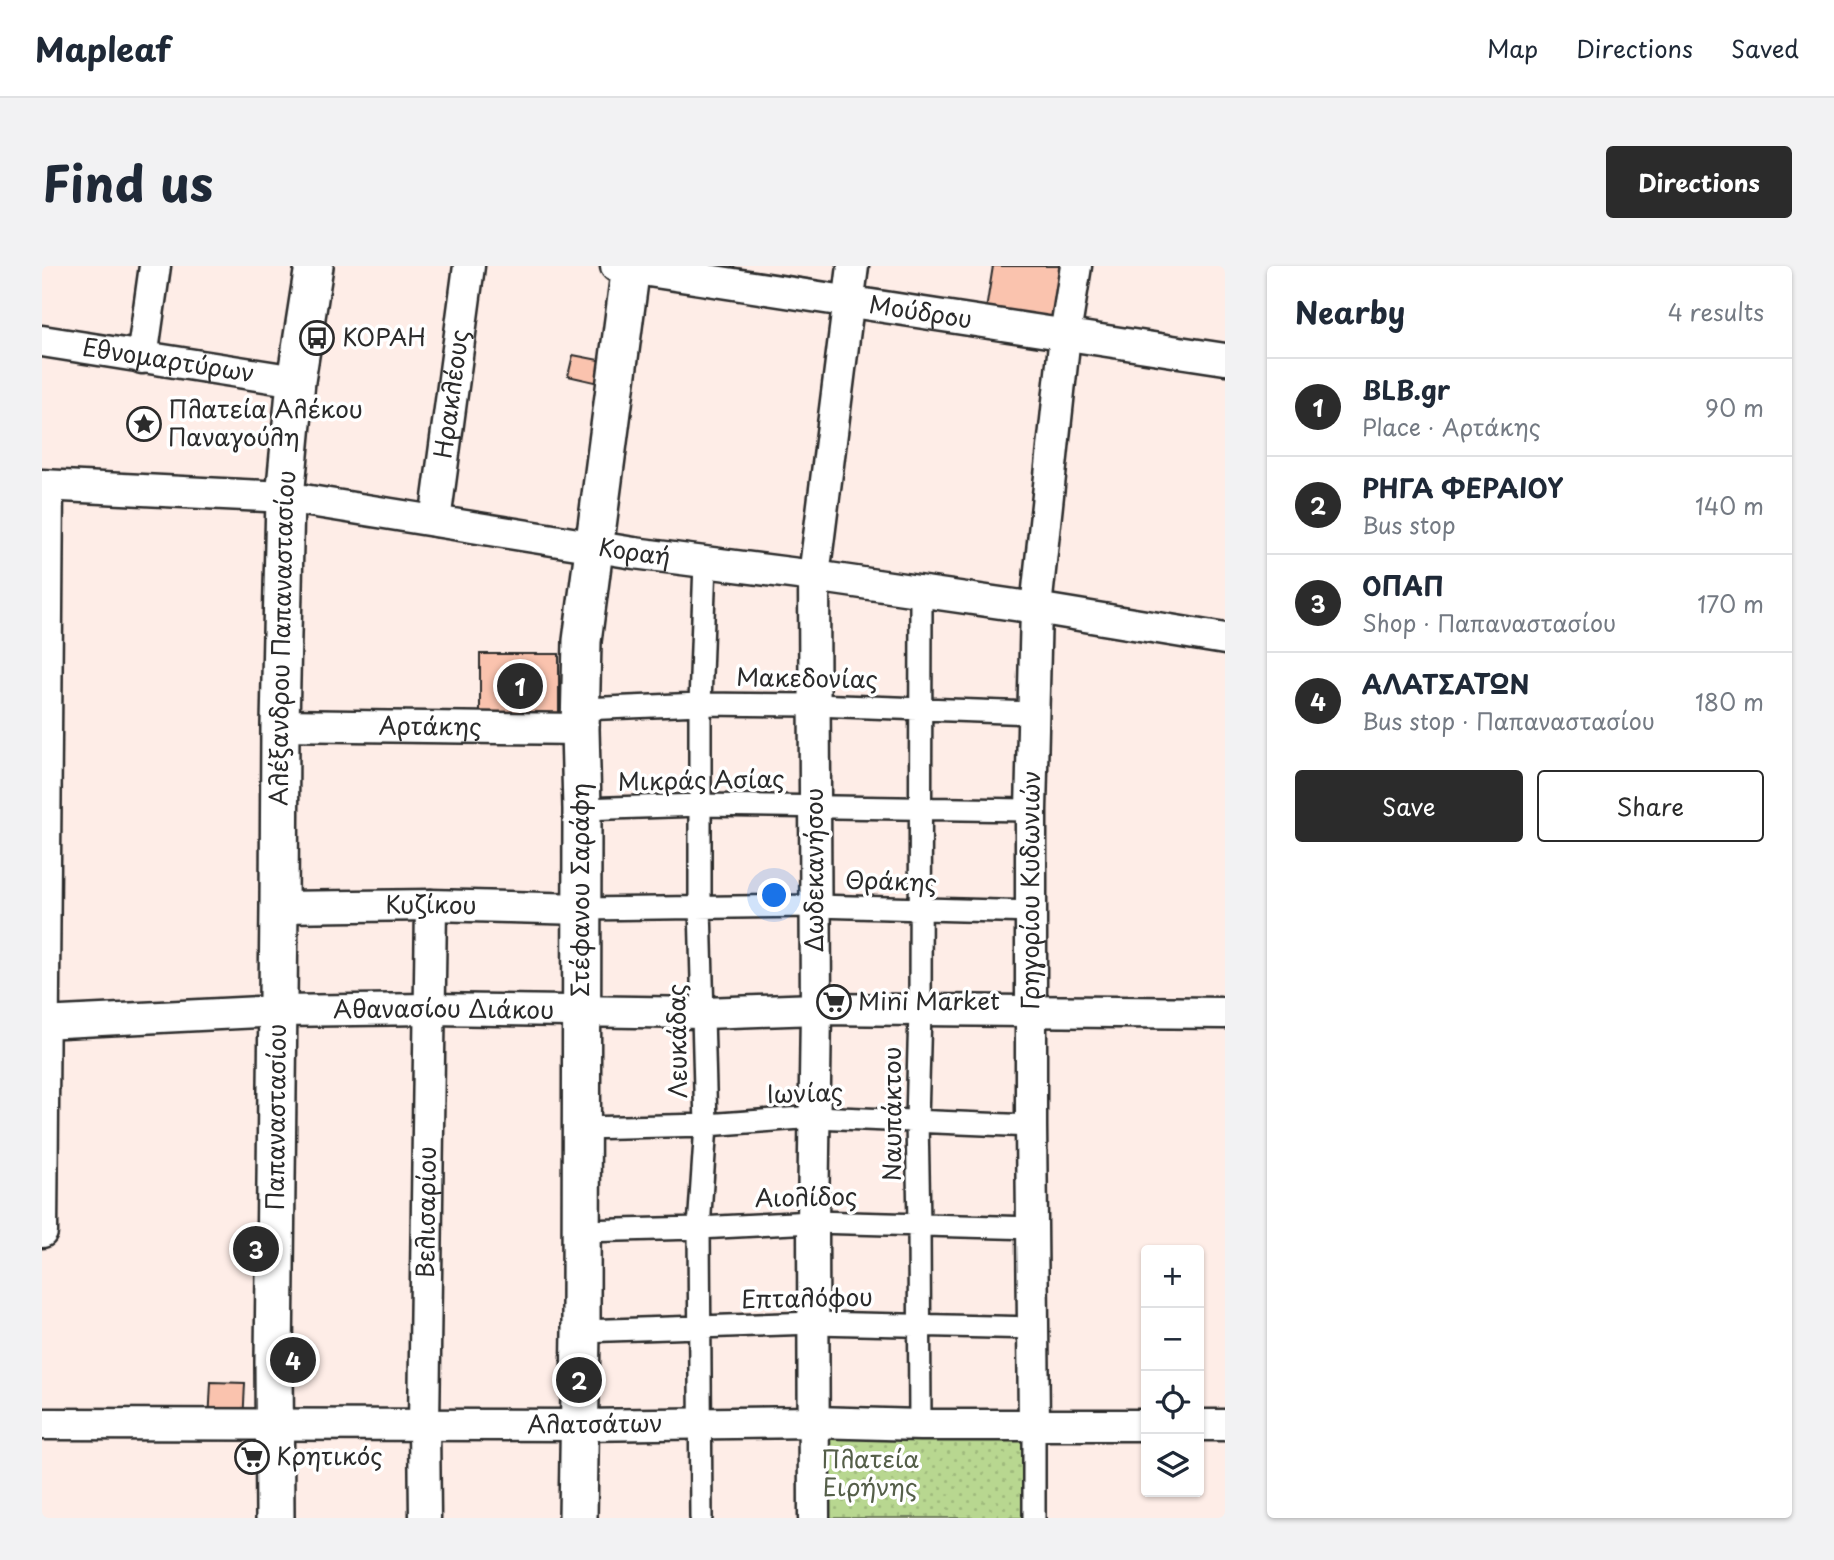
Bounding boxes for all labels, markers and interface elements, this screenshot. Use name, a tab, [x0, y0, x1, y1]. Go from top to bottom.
text: Mapleaf	[35, 23, 171, 73]
text: Map	[1487, 30, 1538, 66]
text: Directions	[1576, 30, 1693, 66]
text: Saved	[1731, 30, 1799, 66]
text: Find us	[42, 145, 213, 219]
button: Directions	[1606, 146, 1792, 218]
street label: Μούδρου	[867, 285, 975, 336]
text: Nearby	[1295, 289, 1405, 334]
text: 4 results	[1668, 294, 1764, 329]
place label: ΚΟΡΑΗ	[342, 318, 426, 354]
bus stop icon: ΚΟΡΑΗ	[298, 319, 336, 357]
street label: Ηρακλέους	[424, 327, 476, 461]
street label: Εθνομαρτύρων	[80, 328, 257, 390]
text: BLB.gr	[1362, 370, 1450, 409]
place label: Πλατεία Αλέκου Παναγούλη	[168, 390, 363, 454]
text: 1	[1313, 390, 1324, 425]
text: 90 m	[1705, 390, 1764, 425]
place icon: Πλατεία Αλέκου Παναγούλη	[125, 405, 163, 443]
text: Place · Αρτάκης	[1362, 409, 1541, 444]
street label: Αλέξανδρου Παπαναστασίου	[260, 468, 303, 806]
text: ΡΗΓΑ ΦΕΡΑΙΟΥ	[1362, 468, 1563, 507]
text: 2	[1310, 488, 1326, 523]
text: 140 m	[1695, 488, 1764, 523]
text: Bus stop	[1362, 507, 1456, 542]
street label: Κοραή	[596, 528, 673, 574]
text: ΟΠΑΠ	[1362, 566, 1444, 605]
text: 3	[1310, 586, 1326, 621]
text: 170 m	[1697, 586, 1764, 621]
text: Shop · Παπαναστασίου	[1362, 605, 1616, 640]
street label: Μακεδονίας	[736, 658, 878, 696]
pin: 1	[497, 660, 543, 712]
text: ΑΛΑΤΣΑΤΩΝ	[1362, 664, 1529, 703]
text: 4	[1310, 684, 1326, 719]
text: 180 m	[1695, 684, 1764, 719]
text: Bus stop · Παπαναστασίου	[1362, 703, 1655, 738]
street label: Αρτάκης	[378, 706, 482, 744]
street label: Μικράς Ασίας	[617, 760, 785, 798]
street label: Γρηγορίου Κυδωνιών	[1011, 770, 1048, 1010]
button: Save	[1295, 770, 1523, 842]
button: Share	[1537, 770, 1764, 842]
street label: Στέφανου Σαράφη	[561, 783, 597, 997]
street label: Δωδεκανήσου	[795, 788, 831, 952]
street label: Θράκης	[844, 860, 938, 900]
your location	[757, 878, 791, 912]
street label: Κυζίκου	[385, 885, 477, 922]
place label: Mini Market	[858, 982, 1000, 1018]
street label: Λευκάδας	[657, 983, 695, 1099]
supermarket icon: Mini Market	[815, 983, 853, 1021]
street label: Αθανασίου Διάκου	[333, 989, 554, 1027]
street label: Παπαναστασίου	[256, 1024, 294, 1210]
street label: Ναυπάκτου	[873, 1047, 909, 1181]
street label: Ιωνίας	[766, 1073, 844, 1111]
street label: Βελισαρίου	[406, 1146, 444, 1278]
street label: Αιολίδος	[754, 1177, 858, 1215]
pin: 3	[233, 1223, 279, 1275]
map controls	[1141, 1245, 1204, 1497]
button: +	[1141, 1245, 1204, 1308]
street label: Επταλόφου	[741, 1278, 873, 1316]
button: −	[1141, 1308, 1204, 1371]
pin: 4	[270, 1334, 316, 1386]
pin: 2	[556, 1354, 602, 1406]
button: locate	[1141, 1371, 1204, 1434]
street label: Αλατσάτων	[527, 1404, 663, 1441]
button: layers	[1141, 1434, 1204, 1497]
place label: Κρητικός	[276, 1437, 383, 1473]
supermarket icon: Κρητικός	[233, 1438, 271, 1476]
park label: Πλατεία Ειρήνης	[821, 1440, 919, 1504]

